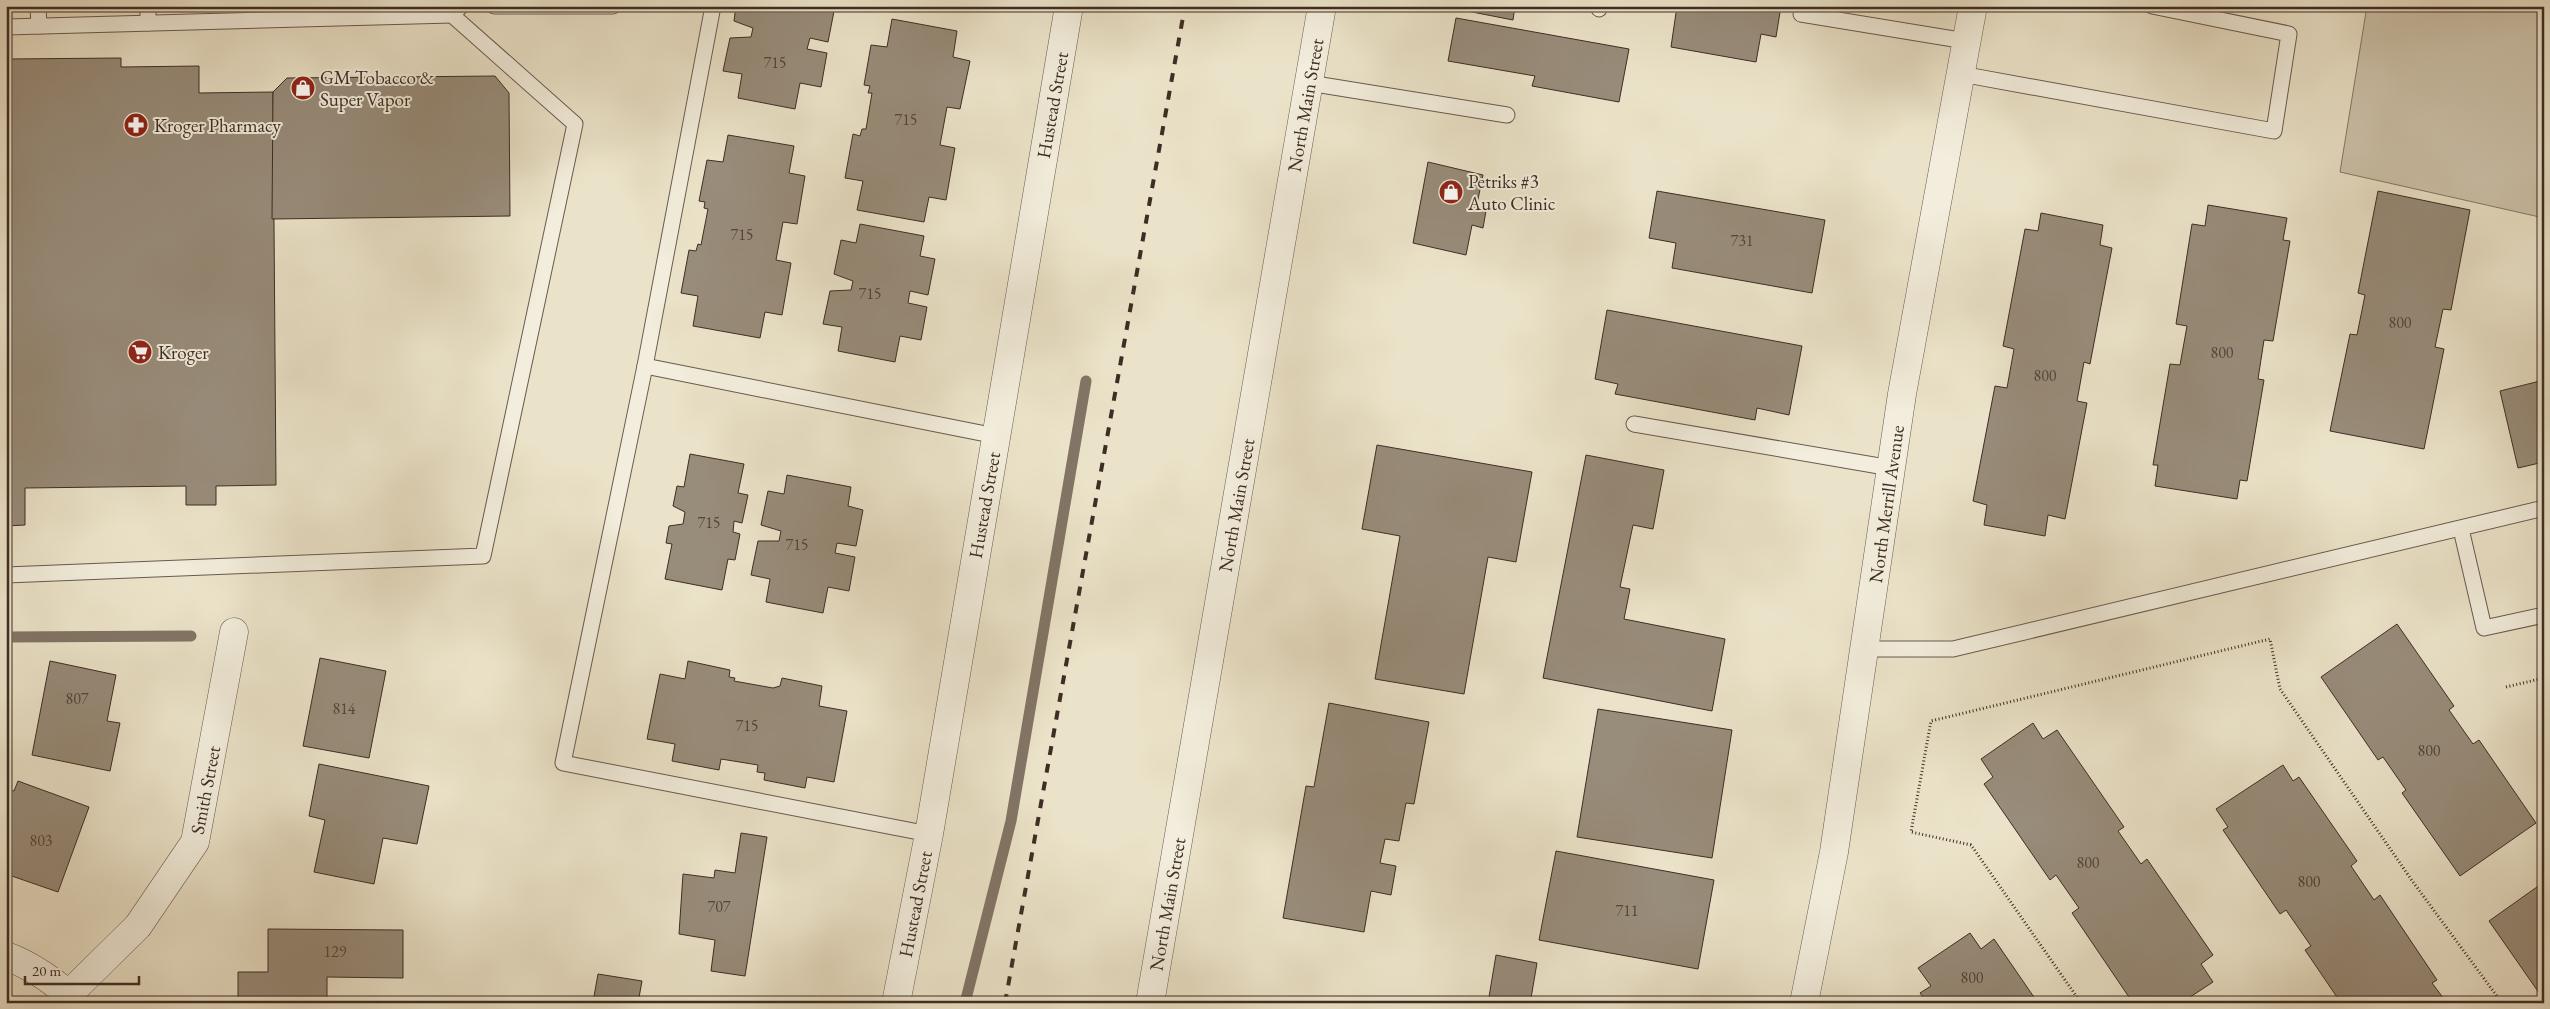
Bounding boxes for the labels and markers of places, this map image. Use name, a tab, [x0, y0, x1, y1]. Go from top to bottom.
place label: GM Tobacco & Super Vapor	[320, 65, 434, 112]
shop icon: GM Tobacco & Super Vapor	[290, 75, 316, 101]
pharmacy icon: Kroger Pharmacy	[123, 112, 149, 138]
place label: Kroger Pharmacy	[154, 113, 281, 138]
place label: Petriks #3 Auto Clinic	[1467, 169, 1556, 216]
shop icon: Petriks #3 Auto Clinic	[1438, 179, 1464, 205]
supermarket icon: Kroger	[127, 339, 153, 365]
place label: Kroger	[158, 340, 209, 365]

